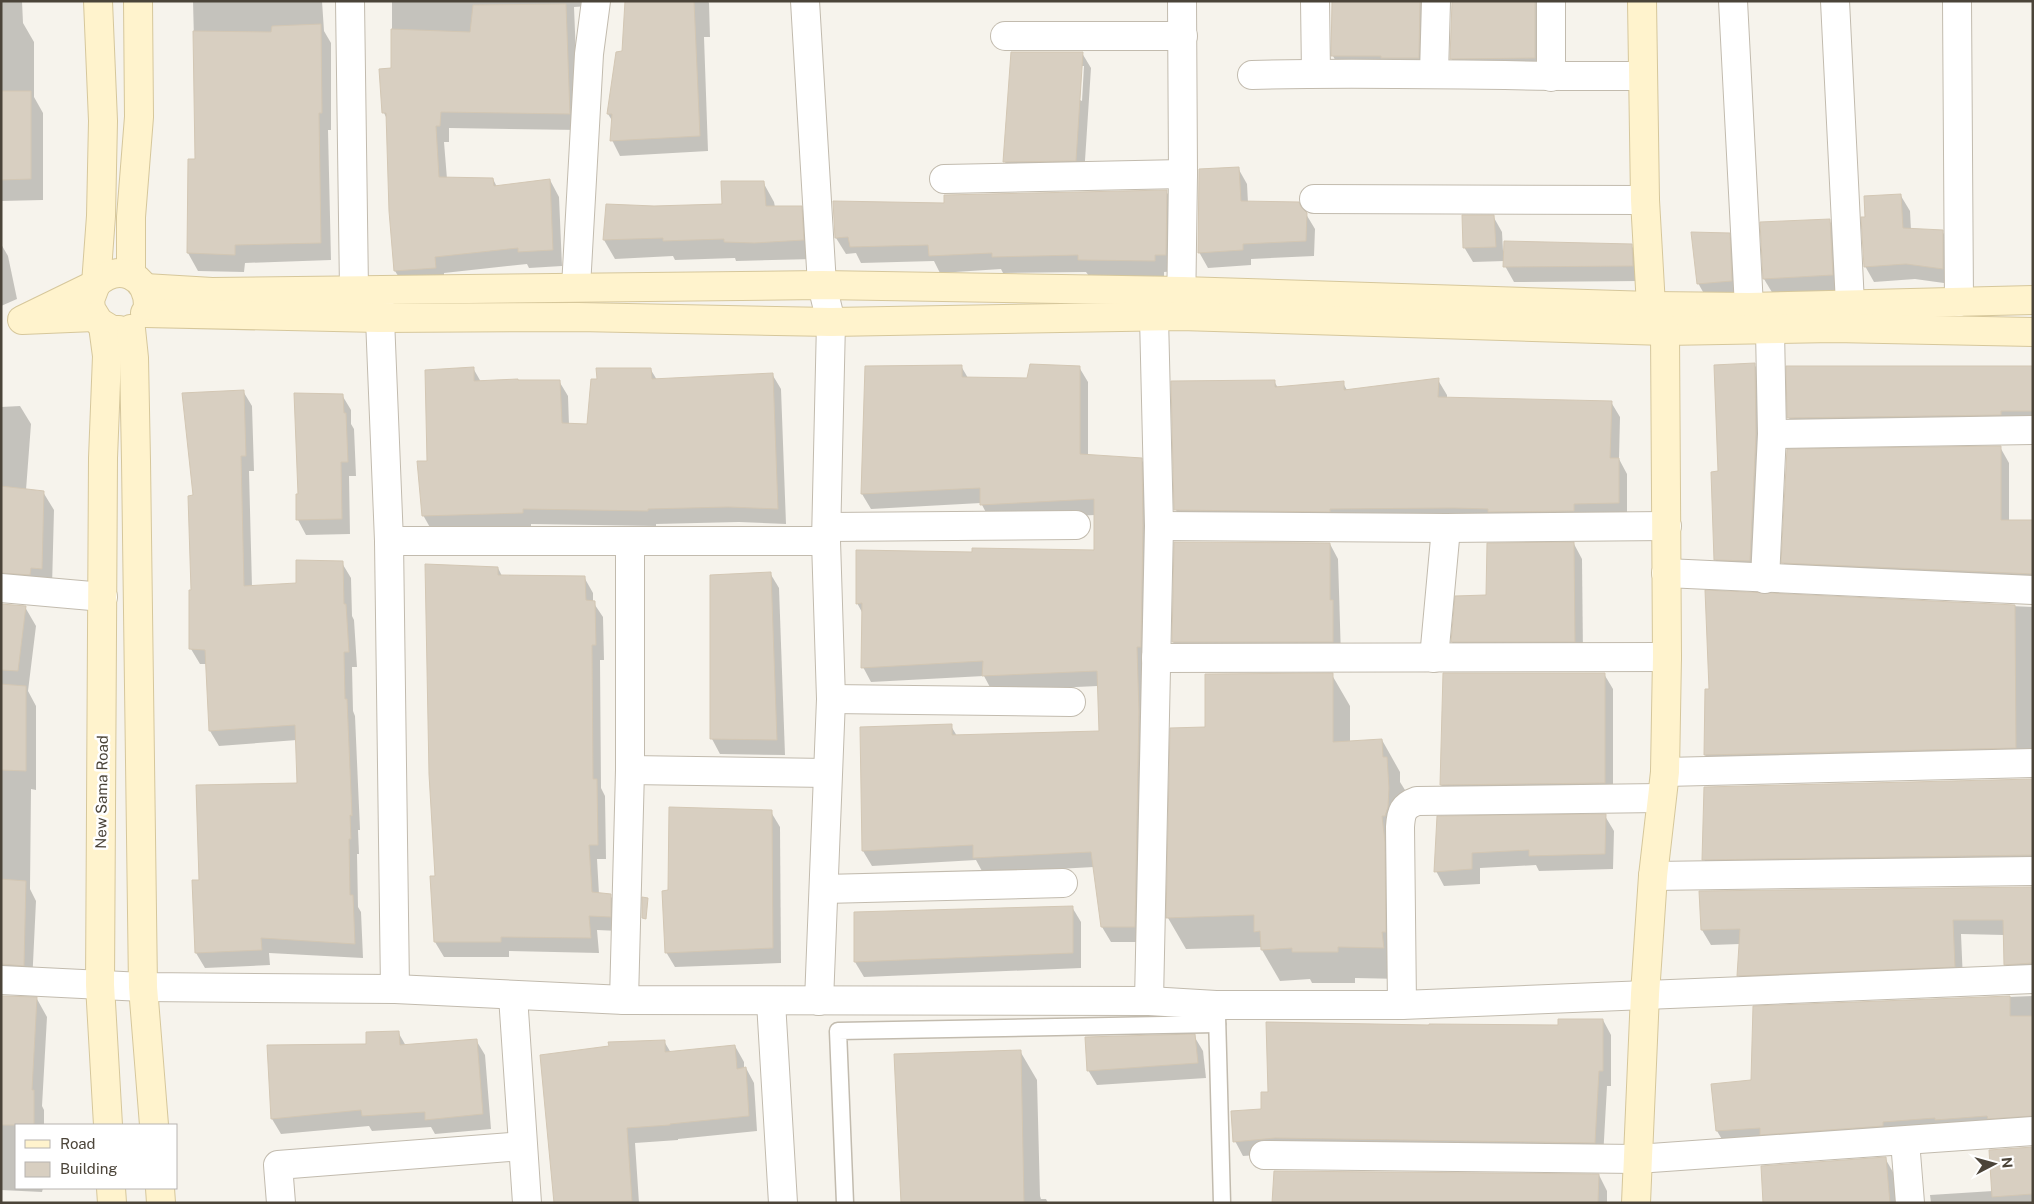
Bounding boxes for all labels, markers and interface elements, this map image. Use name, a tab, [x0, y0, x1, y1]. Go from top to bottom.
street label: New Sama Road	[92, 735, 111, 849]
legend	[15, 1124, 178, 1189]
text: Road	[60, 1135, 96, 1152]
north arrow	[1969, 1139, 2019, 1189]
text: N	[1998, 1156, 2015, 1169]
text: Building	[60, 1160, 118, 1177]

